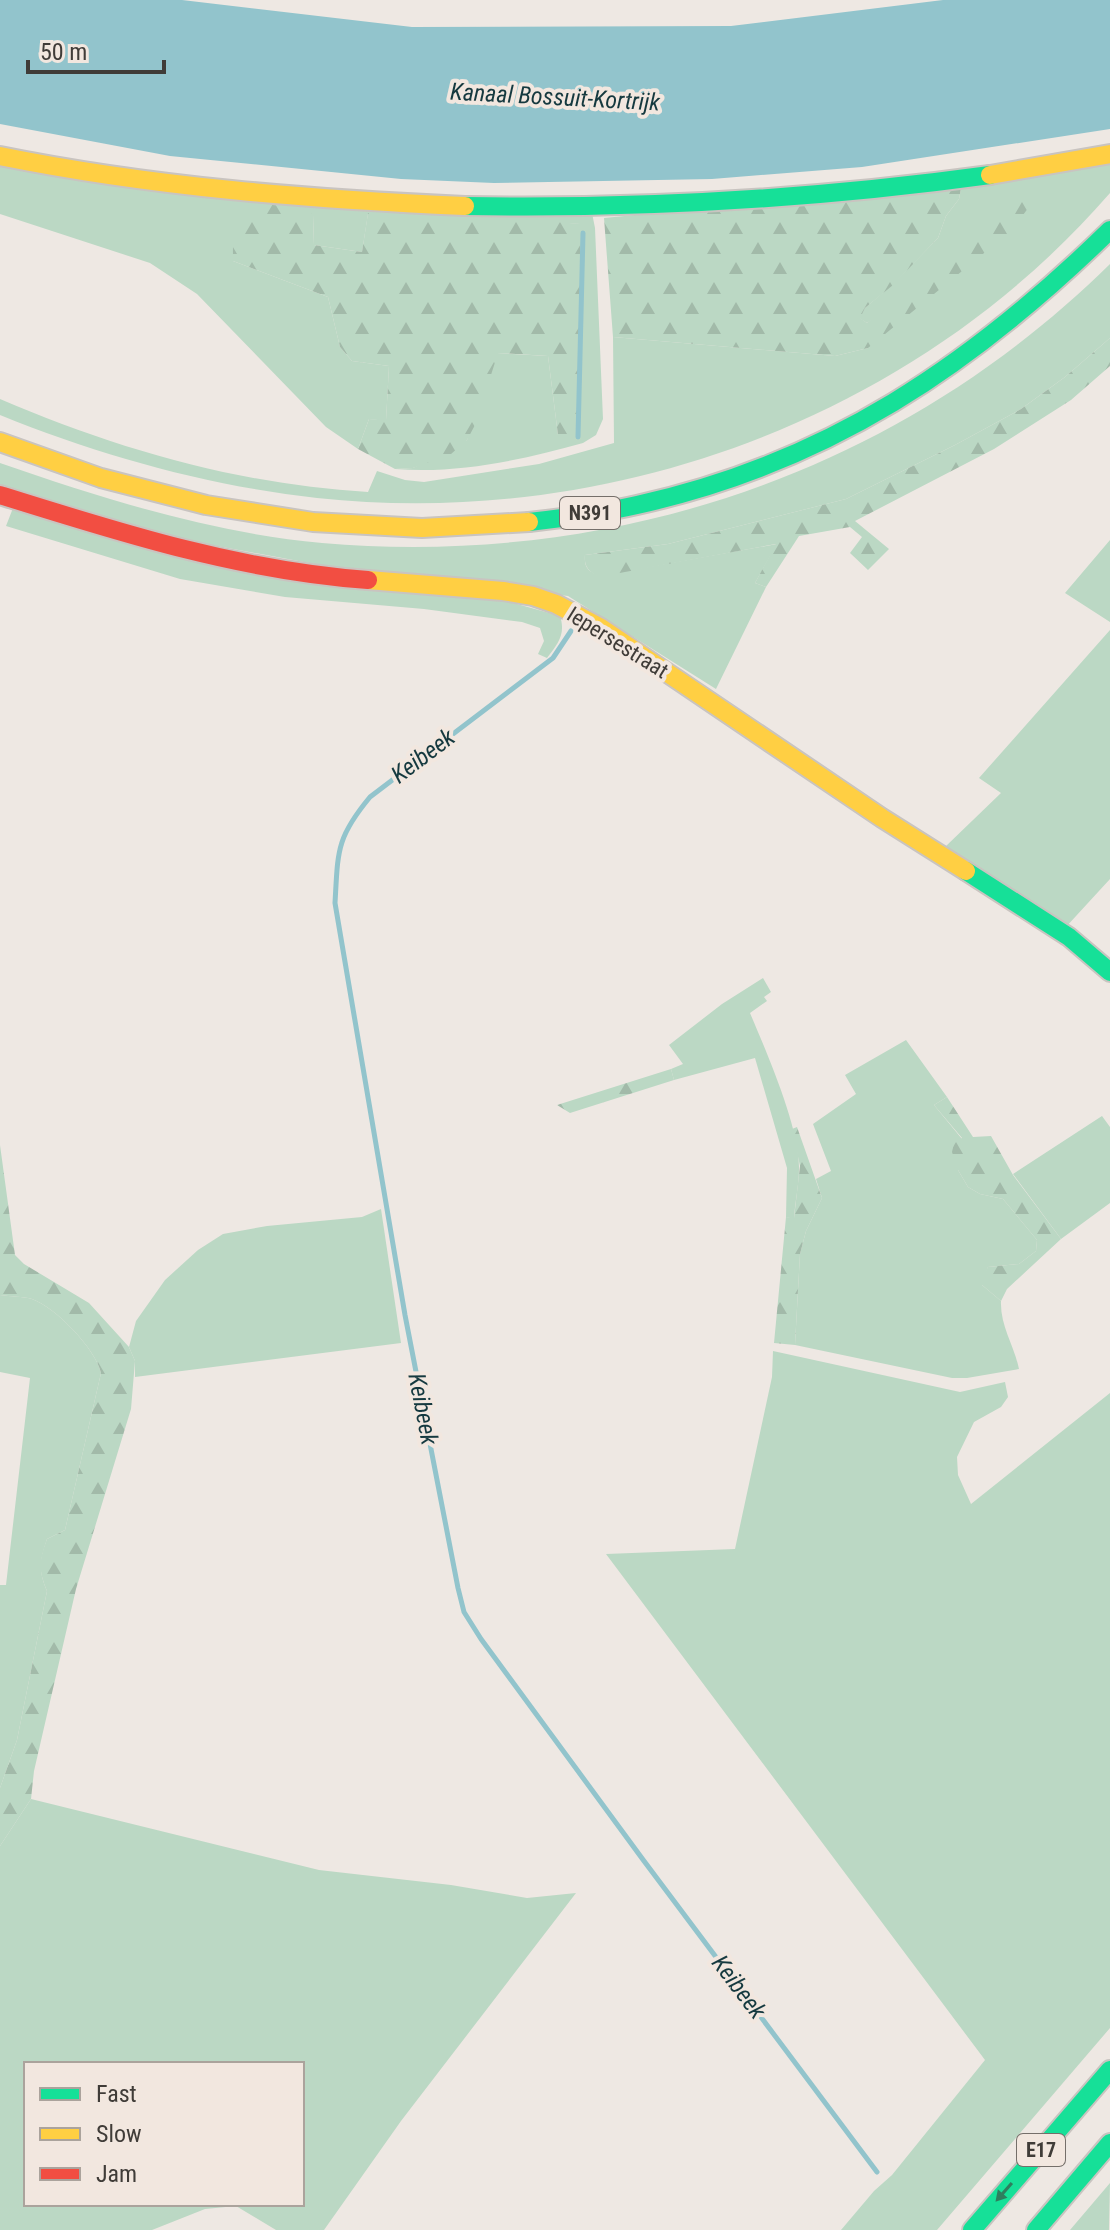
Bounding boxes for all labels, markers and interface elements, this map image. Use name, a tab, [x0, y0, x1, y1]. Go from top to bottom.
scale bar	[28, 24, 164, 74]
text: 50 m	[40, 38, 87, 66]
water label: Kanaal Bossuit-Kortrijk	[449, 78, 661, 116]
road number: N391	[560, 497, 620, 529]
street label: Iepersestraat	[563, 602, 673, 683]
water label: Keibeek	[386, 723, 461, 789]
water label: Keibeek	[402, 1371, 444, 1448]
water label: Keibeek	[706, 1950, 772, 2025]
legend	[24, 2062, 304, 2206]
text: Fast	[96, 2080, 137, 2108]
text: Slow	[96, 2120, 142, 2148]
road number: E17	[1017, 2134, 1065, 2166]
text: Jam	[96, 2160, 137, 2188]
one-way arrow	[996, 2183, 1014, 2202]

